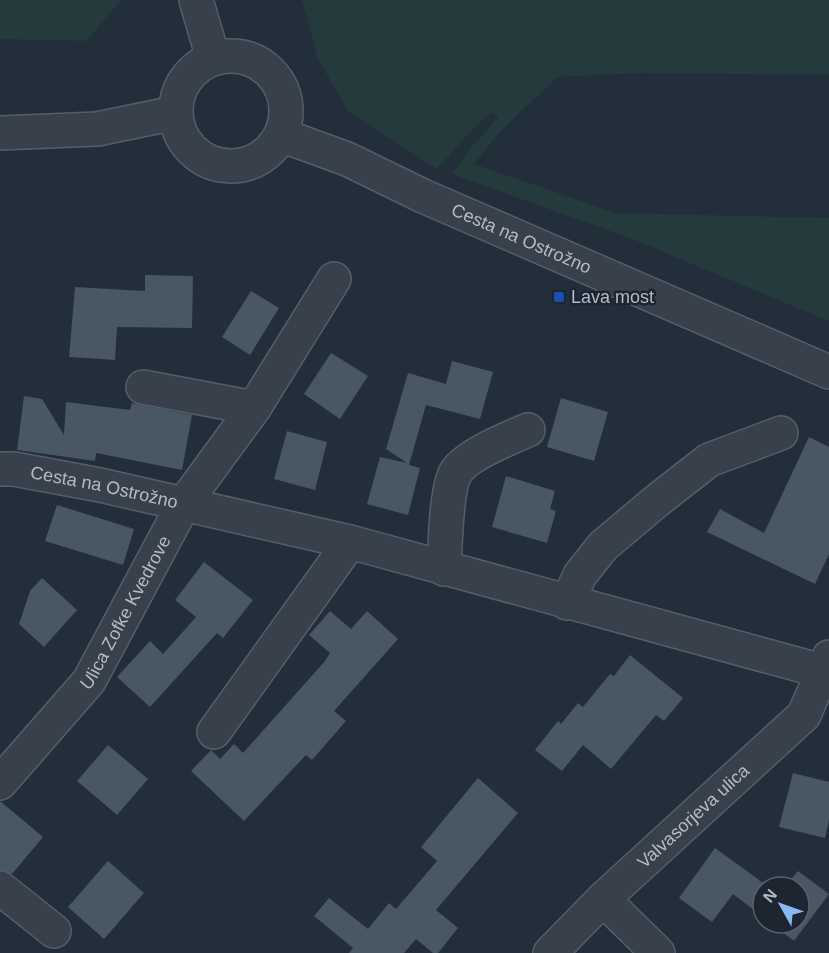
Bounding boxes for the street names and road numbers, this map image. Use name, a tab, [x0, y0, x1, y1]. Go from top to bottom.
street label: Cesta na Ostrožno	[449, 200, 594, 278]
street label: Cesta na Ostrožno	[29, 462, 180, 512]
street label: Ulica Zofke Kvedrove	[76, 532, 175, 694]
street label: Valvasorjeva ulica	[633, 760, 754, 872]

